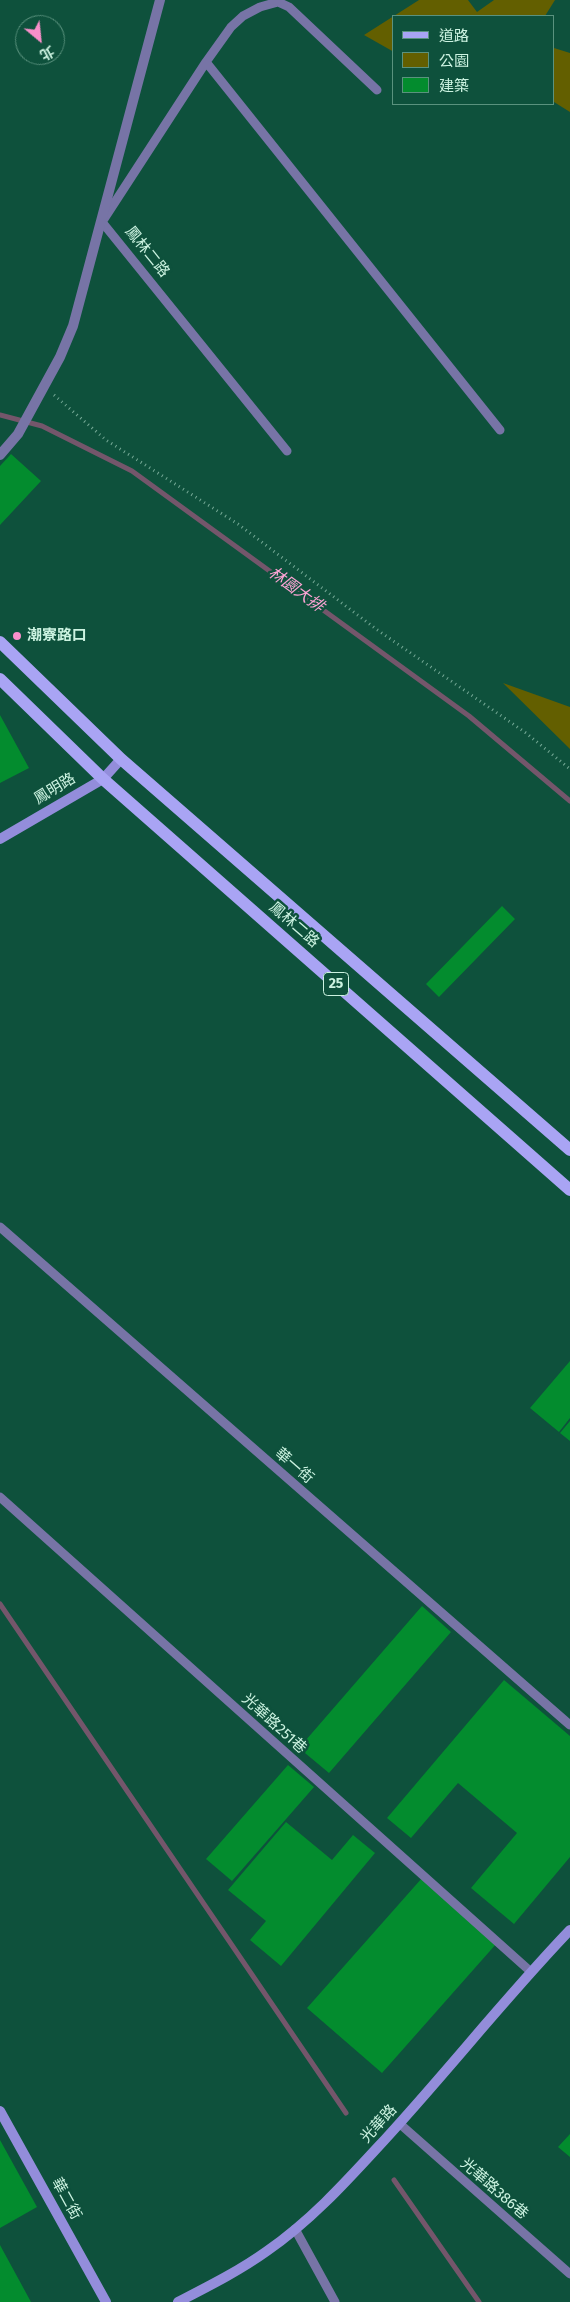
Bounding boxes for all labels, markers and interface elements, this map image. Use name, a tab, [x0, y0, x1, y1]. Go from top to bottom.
north arrow	[15, 15, 65, 65]
legend	[392, 15, 555, 105]
text: 道路	[439, 27, 469, 45]
text: 北	[37, 42, 57, 64]
text: 公園	[439, 52, 469, 70]
text: 建築	[439, 77, 469, 95]
street label: 鳳林二路	[121, 223, 173, 281]
water label: 林園大排	[264, 563, 328, 617]
place label: 潮寮路口	[27, 627, 87, 645]
marker: 潮寮路口	[11, 630, 23, 642]
street label: 鳳明路	[31, 770, 79, 808]
street label: 鳳林二路	[265, 899, 323, 951]
road number: 25	[324, 972, 348, 996]
street label: 華一街	[271, 1444, 317, 1488]
street label: 光華路251巷	[238, 1690, 310, 1758]
street label: 光華路	[357, 2101, 401, 2147]
street label: 光華路386巷	[456, 2155, 532, 2223]
street label: 華二街	[47, 2175, 85, 2223]

